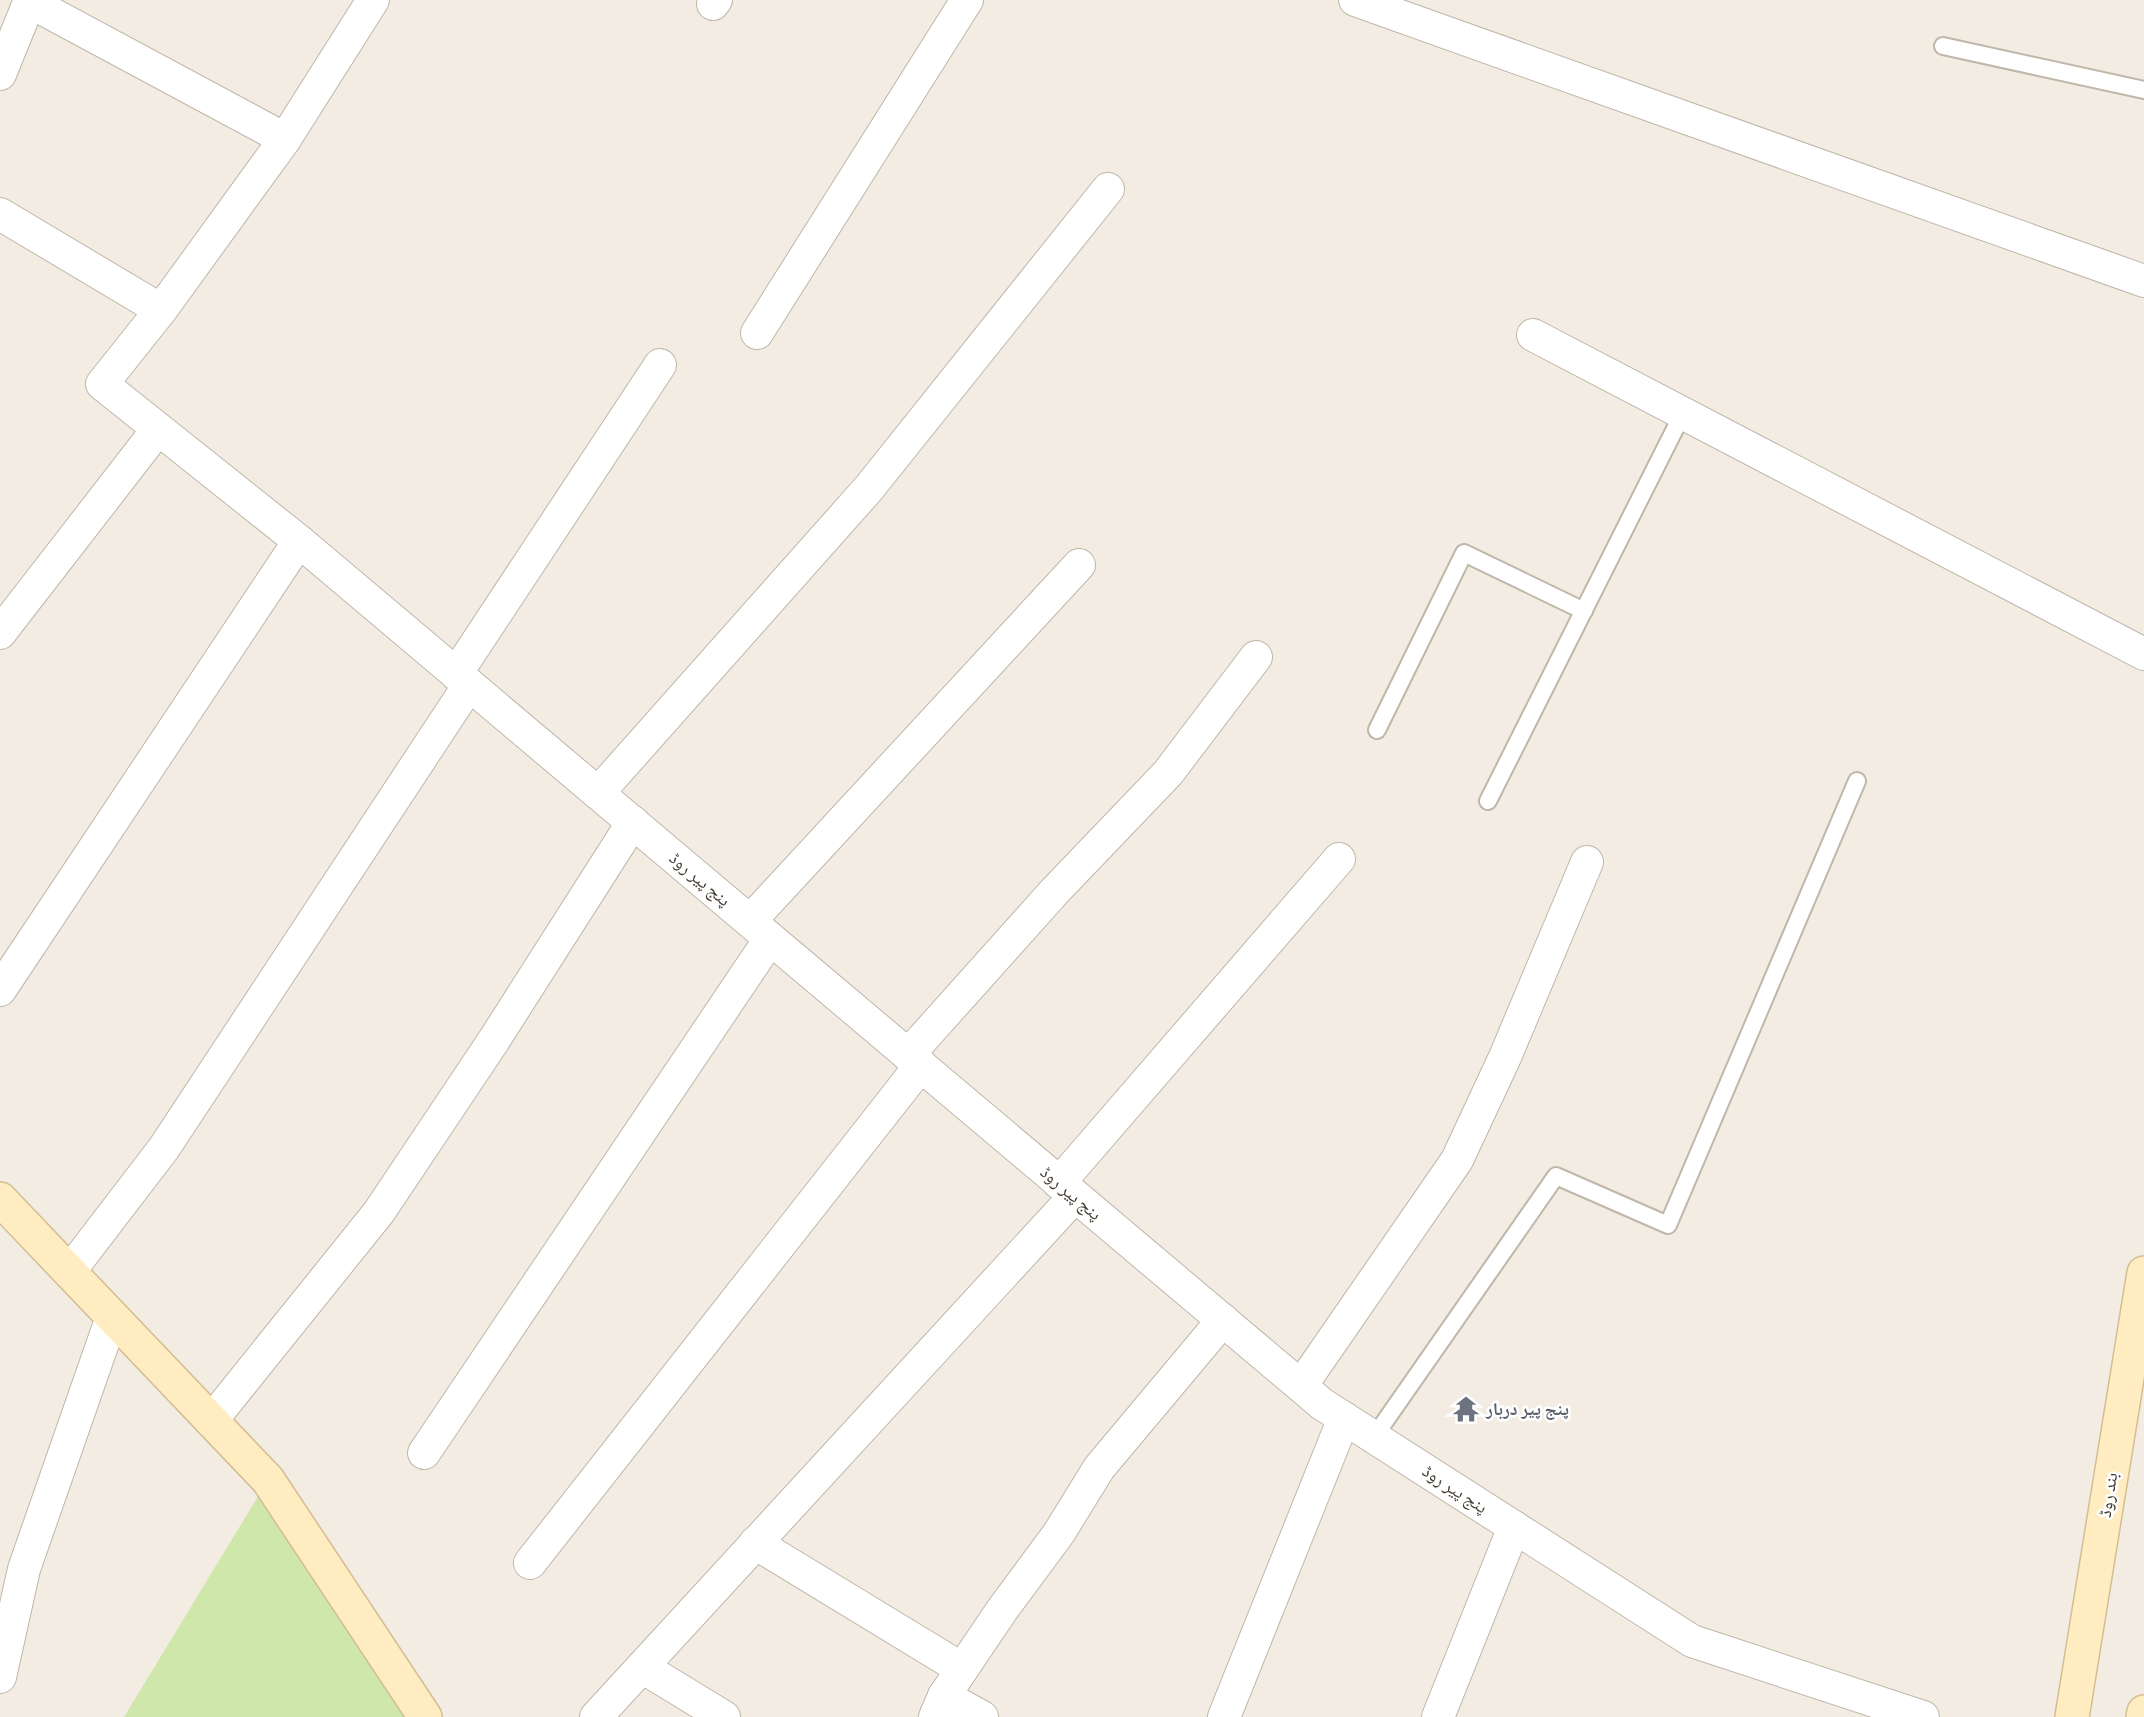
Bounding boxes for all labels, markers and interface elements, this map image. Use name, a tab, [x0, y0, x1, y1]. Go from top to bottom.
street label: پنج پیر روڈ	[664, 846, 736, 913]
street label: پنج پیر روڈ	[1035, 1160, 1107, 1227]
temple icon: پنج پیر دربار	[1451, 1394, 1481, 1424]
place label: پنج پیر دربار	[1485, 1397, 1569, 1422]
street label: پنج پیر روڈ	[1417, 1459, 1492, 1520]
street label: بند روڈ	[2093, 1471, 2124, 1519]

